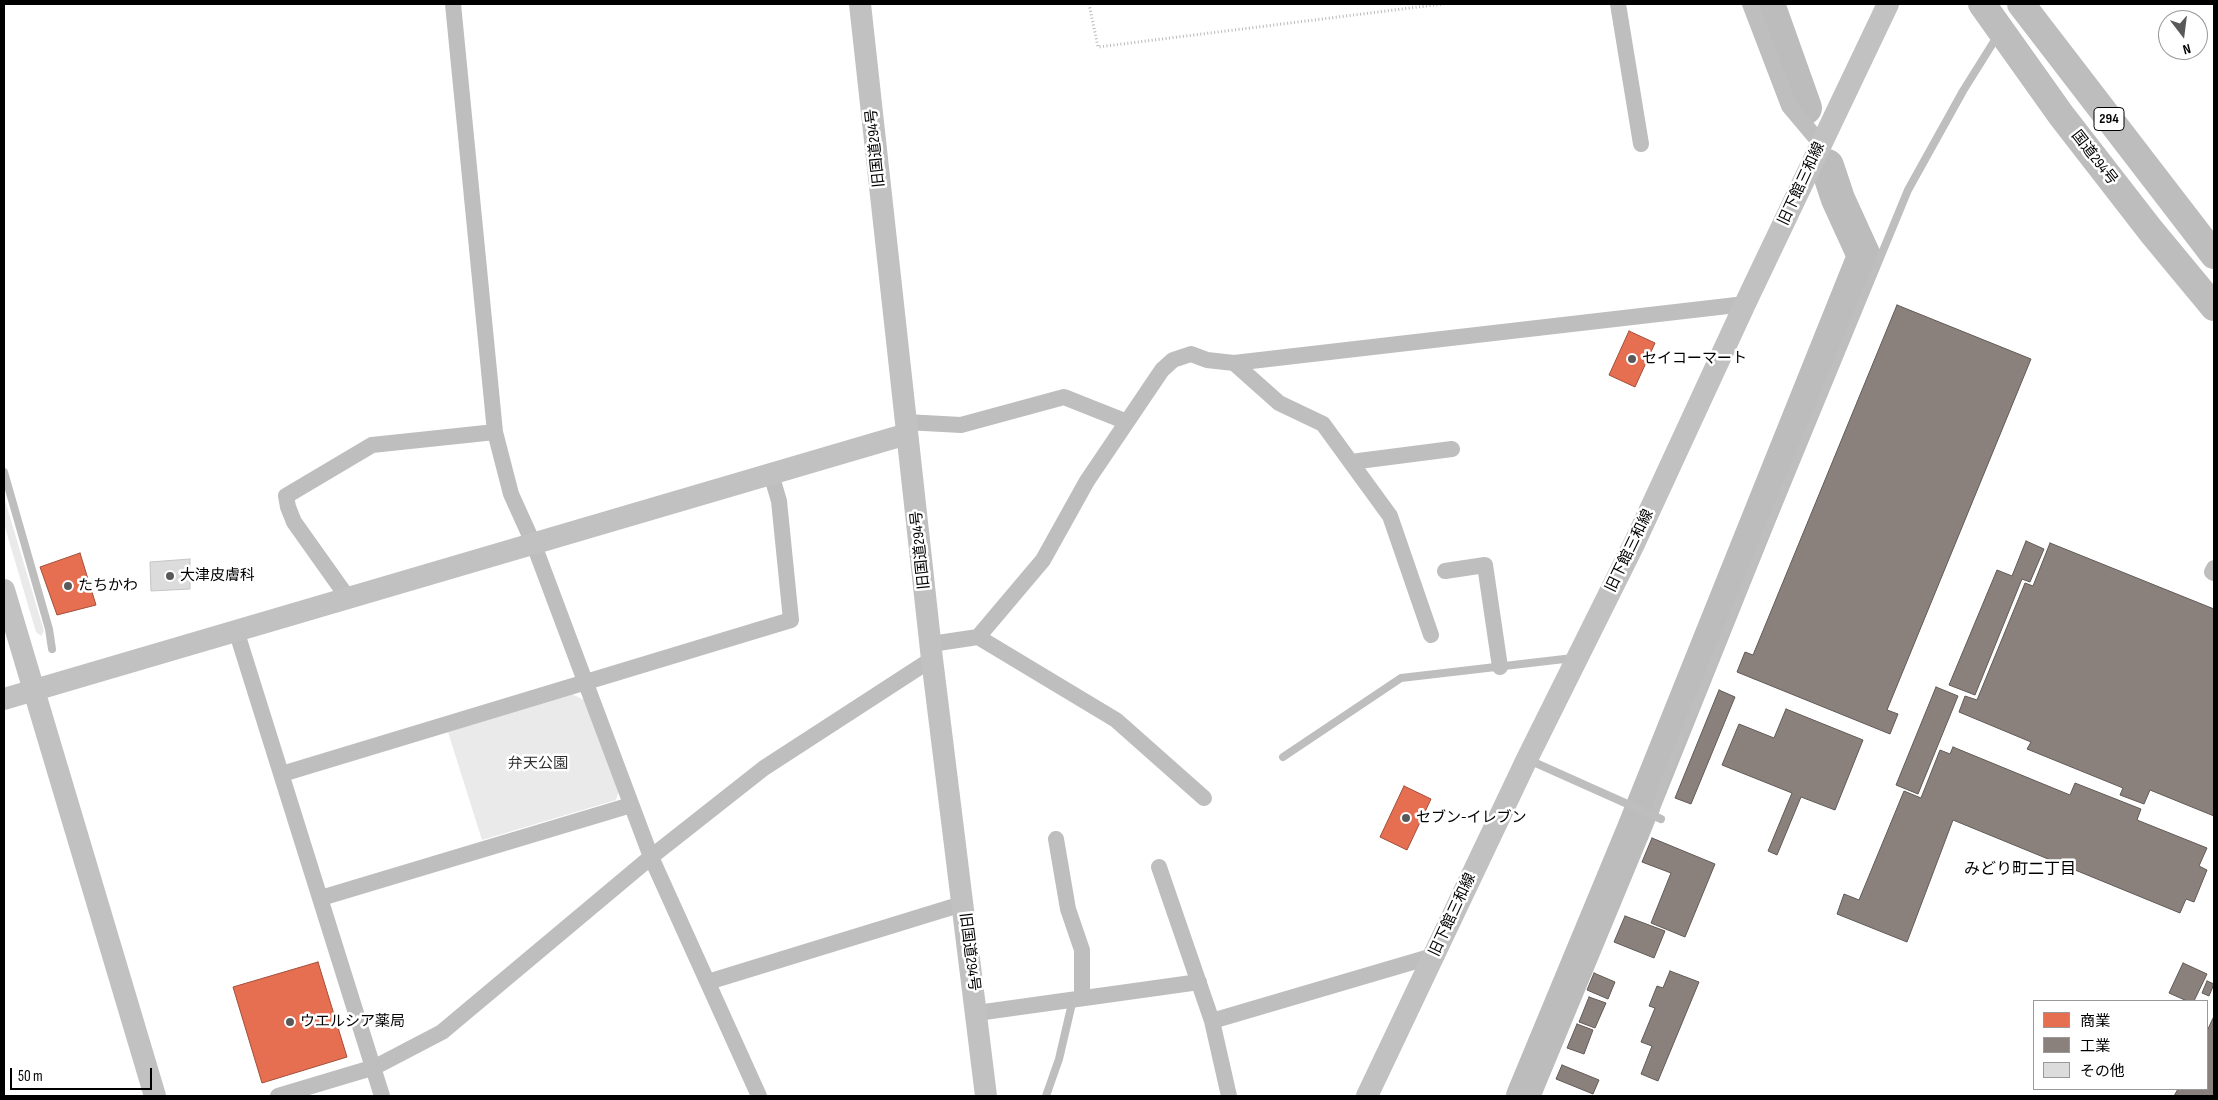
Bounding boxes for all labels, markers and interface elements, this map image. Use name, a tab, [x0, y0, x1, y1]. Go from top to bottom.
north arrow	[2158, 10, 2208, 60]
text: N	[2181, 40, 2193, 58]
street label: 旧国道294号	[863, 108, 889, 188]
road number: 294	[2094, 108, 2124, 130]
street label: 国道294号	[2067, 127, 2121, 189]
street label: 旧下館三和線	[1775, 139, 1829, 229]
place label: セイコーマート	[1642, 350, 1747, 368]
marker: セイコーマート	[1626, 353, 1638, 365]
street label: 旧下館三和線	[1602, 507, 1658, 595]
street label: 旧国道294号	[908, 510, 934, 590]
place label: 大津皮膚科	[180, 567, 255, 585]
marker: 大津皮膚科	[164, 570, 176, 582]
place label: たちかわ	[78, 577, 138, 595]
marker: たちかわ	[62, 580, 74, 592]
park label: 弁天公園	[508, 755, 568, 773]
place label: セブン-イレブン	[1416, 809, 1527, 827]
marker: セブン-イレブン	[1400, 812, 1412, 824]
district label: みどり町二丁目	[1964, 860, 2076, 880]
street label: 旧下館三和線	[1426, 870, 1480, 960]
street label: 旧国道294号	[955, 912, 983, 992]
legend	[2033, 1000, 2208, 1090]
text: 商業	[2080, 1012, 2110, 1031]
place label: ウエルシア薬局	[300, 1013, 405, 1031]
marker: ウエルシア薬局	[284, 1016, 296, 1028]
text: 工業	[2080, 1037, 2110, 1056]
scale bar	[12, 1058, 155, 1090]
text: その他	[2080, 1062, 2125, 1081]
text: 50 m	[18, 1067, 43, 1086]

